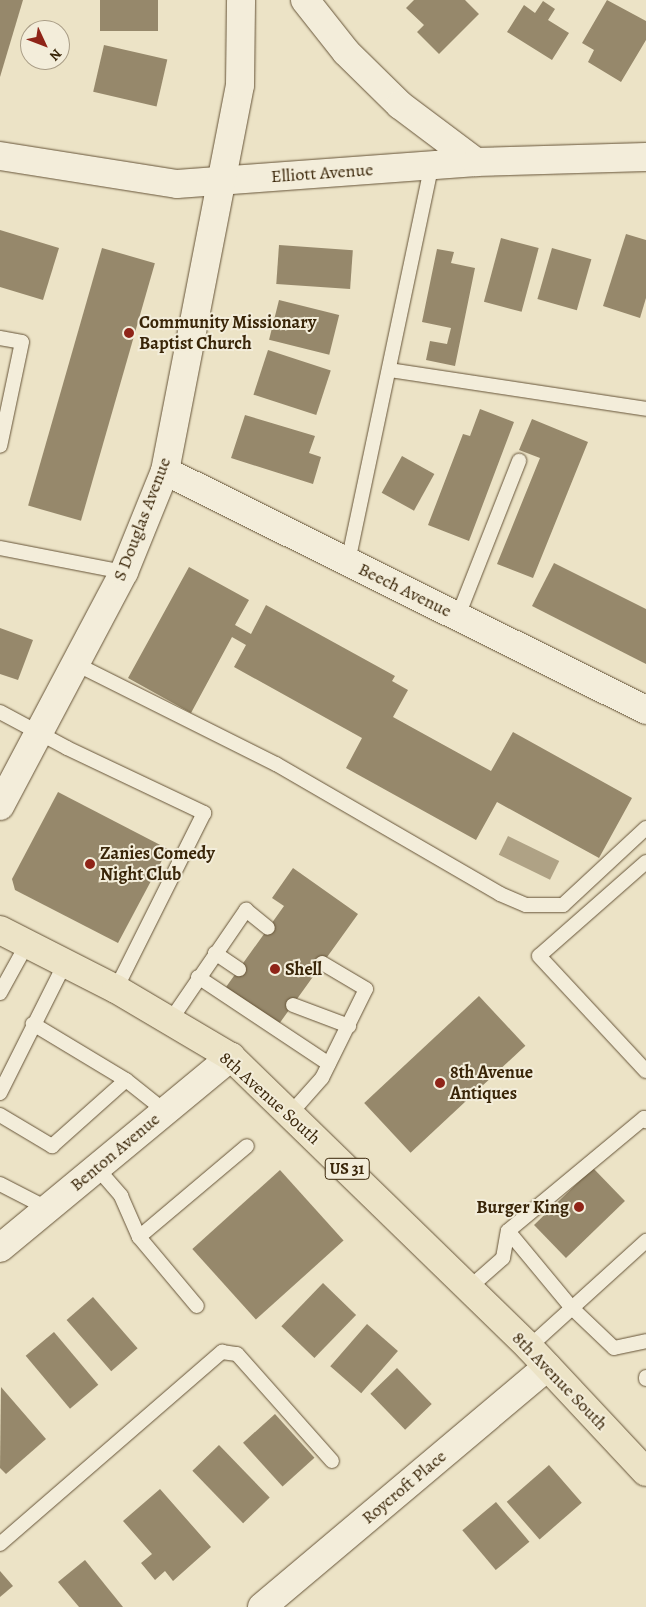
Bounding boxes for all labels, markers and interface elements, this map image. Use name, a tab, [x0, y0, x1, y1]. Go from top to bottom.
north arrow	[20, 20, 70, 70]
text: N	[45, 45, 66, 65]
street label: Elliott Avenue	[270, 159, 374, 187]
place label: Community Missionary Baptist Church	[139, 312, 316, 354]
marker: Community Missionary Baptist Church	[123, 327, 135, 339]
street label: S Douglas Avenue	[109, 454, 175, 584]
street label: Beech Avenue	[355, 558, 455, 622]
place label: Zanies Comedy Night Club	[100, 843, 215, 886]
marker: Zanies Comedy Night Club	[84, 858, 96, 870]
place label: Shell	[285, 958, 322, 980]
marker: Shell	[269, 963, 281, 975]
street label: 8th Avenue South	[215, 1047, 325, 1149]
place label: 8th Avenue Antiques	[450, 1062, 533, 1104]
marker: 8th Avenue Antiques	[434, 1077, 446, 1089]
street label: Benton Avenue	[66, 1108, 164, 1196]
road number: US 31	[324, 1156, 370, 1182]
place label: Burger King	[476, 1196, 569, 1218]
marker: Burger King	[573, 1201, 585, 1213]
street label: 8th Avenue South	[508, 1327, 612, 1435]
street label: Roycroft Place	[357, 1445, 451, 1529]

